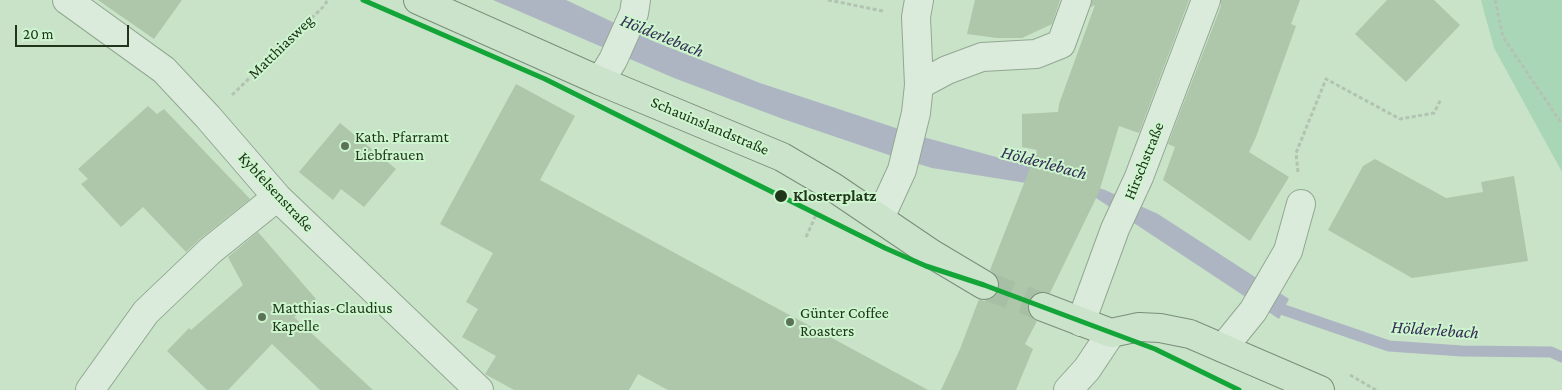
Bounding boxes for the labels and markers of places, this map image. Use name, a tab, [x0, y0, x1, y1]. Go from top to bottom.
place label: Kath. Pfarramt Liebfrauen	[355, 127, 449, 165]
marker: Kath. Pfarramt Liebfrauen	[339, 140, 351, 152]
place label: Klosterplatz	[793, 186, 876, 206]
marker: Klosterplatz	[773, 188, 789, 204]
place label: Matthias-Claudius Kapelle	[272, 298, 393, 336]
place label: Günter Coffee Roasters	[800, 303, 889, 341]
marker: Matthias-Claudius Kapelle	[256, 311, 268, 323]
marker: Günter Coffee Roasters	[784, 316, 796, 328]

